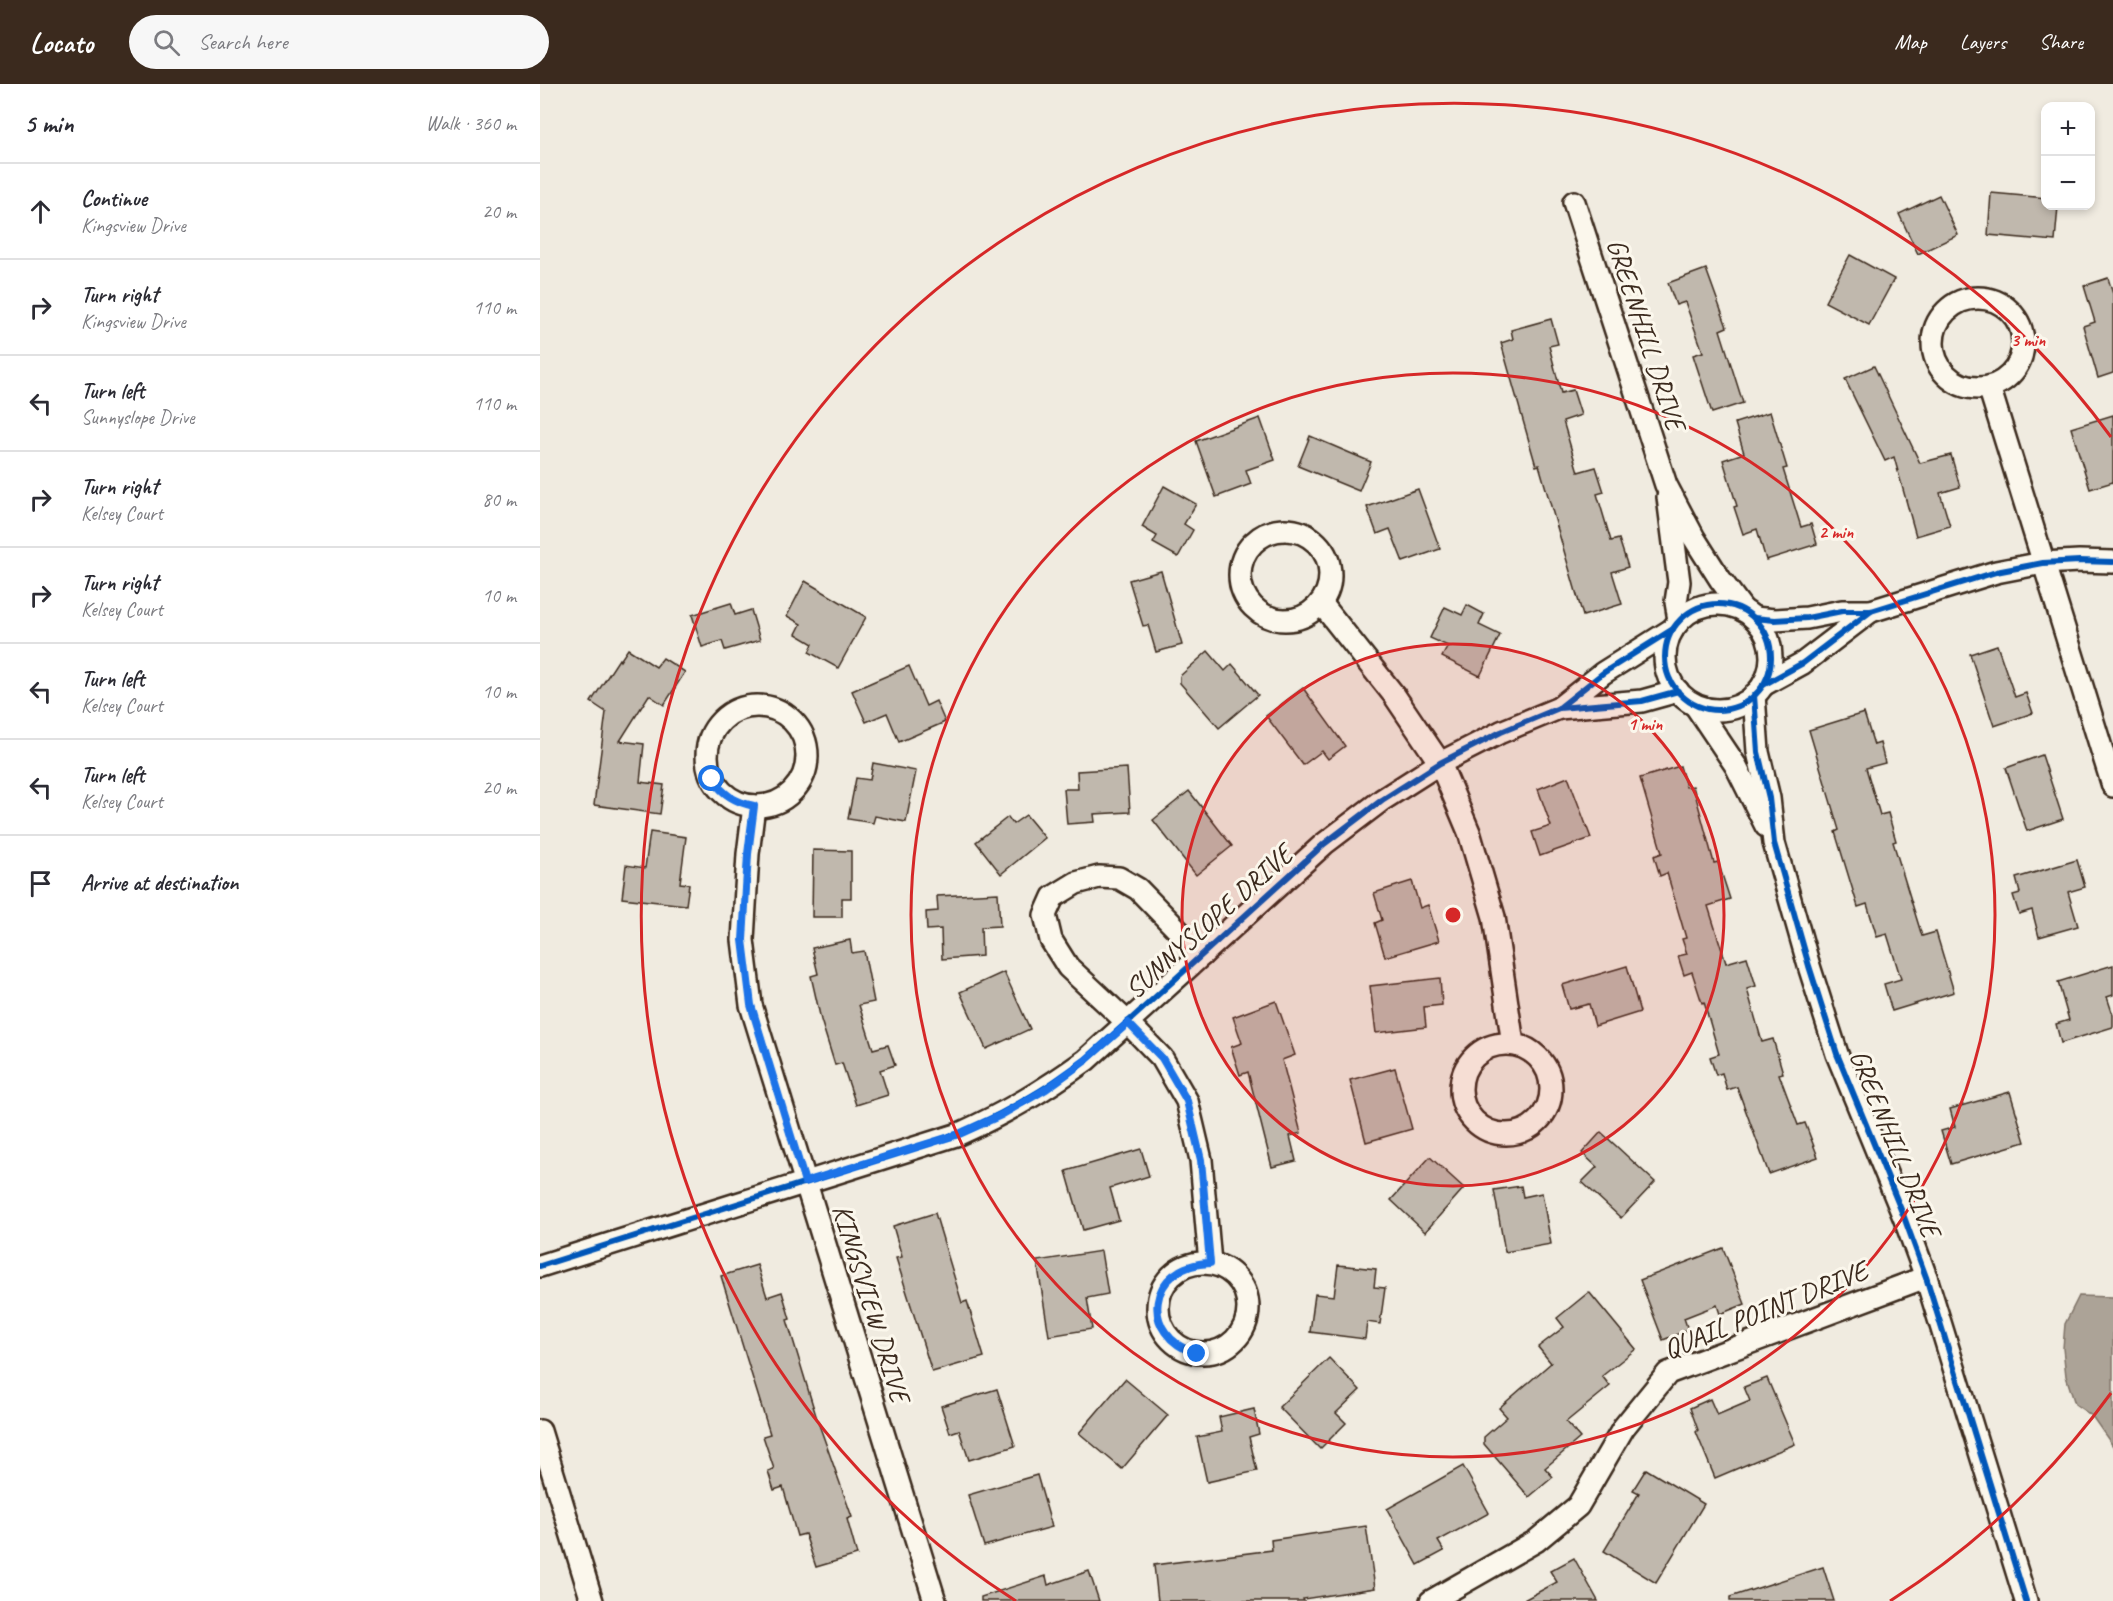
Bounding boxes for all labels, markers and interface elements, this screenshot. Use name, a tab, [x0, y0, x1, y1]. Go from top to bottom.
search box	[129, 15, 549, 69]
text: Locato	[30, 25, 93, 60]
icon: search	[150, 26, 183, 59]
text: Search here	[198, 28, 288, 56]
text: Map	[1894, 29, 1927, 55]
text: Layers	[1960, 29, 2006, 55]
text: Share	[2039, 29, 2083, 55]
map controls	[2041, 102, 2095, 210]
button: +	[2041, 102, 2095, 156]
text: 5 min	[24, 107, 73, 140]
text: Walk · 360 m	[426, 111, 516, 136]
button: −	[2041, 156, 2095, 210]
text: Continue	[81, 185, 147, 213]
icon: ahead	[24, 195, 57, 228]
text: 20 m	[482, 199, 516, 224]
text: Kingsview Drive	[81, 213, 186, 238]
street label: GREENHILL DRIVE	[1599, 234, 1695, 438]
text: Turn right	[81, 281, 158, 309]
icon: right	[24, 291, 57, 324]
text: 110 m	[473, 295, 516, 320]
text: Kingsview Drive	[81, 309, 186, 334]
text: 3 min	[2011, 329, 2046, 351]
text: Turn left	[81, 377, 145, 405]
icon: left	[24, 387, 57, 420]
text: 110 m	[473, 391, 516, 416]
text: Sunnyslope Drive	[81, 405, 195, 430]
text: Turn right	[81, 473, 158, 501]
icon: right	[24, 483, 57, 516]
text: 80 m	[482, 487, 516, 512]
text: Kelsey Court	[81, 501, 163, 526]
text: 2 min	[1819, 521, 1854, 543]
text: Turn right	[81, 569, 158, 597]
icon: right	[24, 579, 57, 612]
text: 10 m	[482, 583, 516, 608]
text: Kelsey Court	[81, 597, 163, 622]
text: Turn left	[81, 665, 145, 693]
icon: left	[24, 675, 57, 708]
text: 10 m	[482, 679, 516, 704]
text: Kelsey Court	[81, 693, 163, 718]
text: 1 min	[1628, 713, 1663, 735]
text: Turn left	[81, 761, 145, 789]
route start	[698, 765, 724, 791]
icon: left	[24, 771, 57, 804]
text: 20 m	[482, 775, 516, 800]
text: Kelsey Court	[81, 789, 163, 814]
street label: SUNNYSLOPE DRIVE	[1117, 834, 1302, 1006]
icon: arrive	[24, 867, 57, 900]
text: Arrive at destination	[81, 869, 238, 897]
centre of rings	[1443, 905, 1463, 925]
street label: GREENHILL DRIVE	[1842, 1044, 1950, 1245]
street label: KINGSVIEW DRIVE	[825, 1200, 919, 1410]
street label: QUAIL POINT DRIVE	[1658, 1251, 1875, 1366]
route end	[1183, 1340, 1209, 1366]

